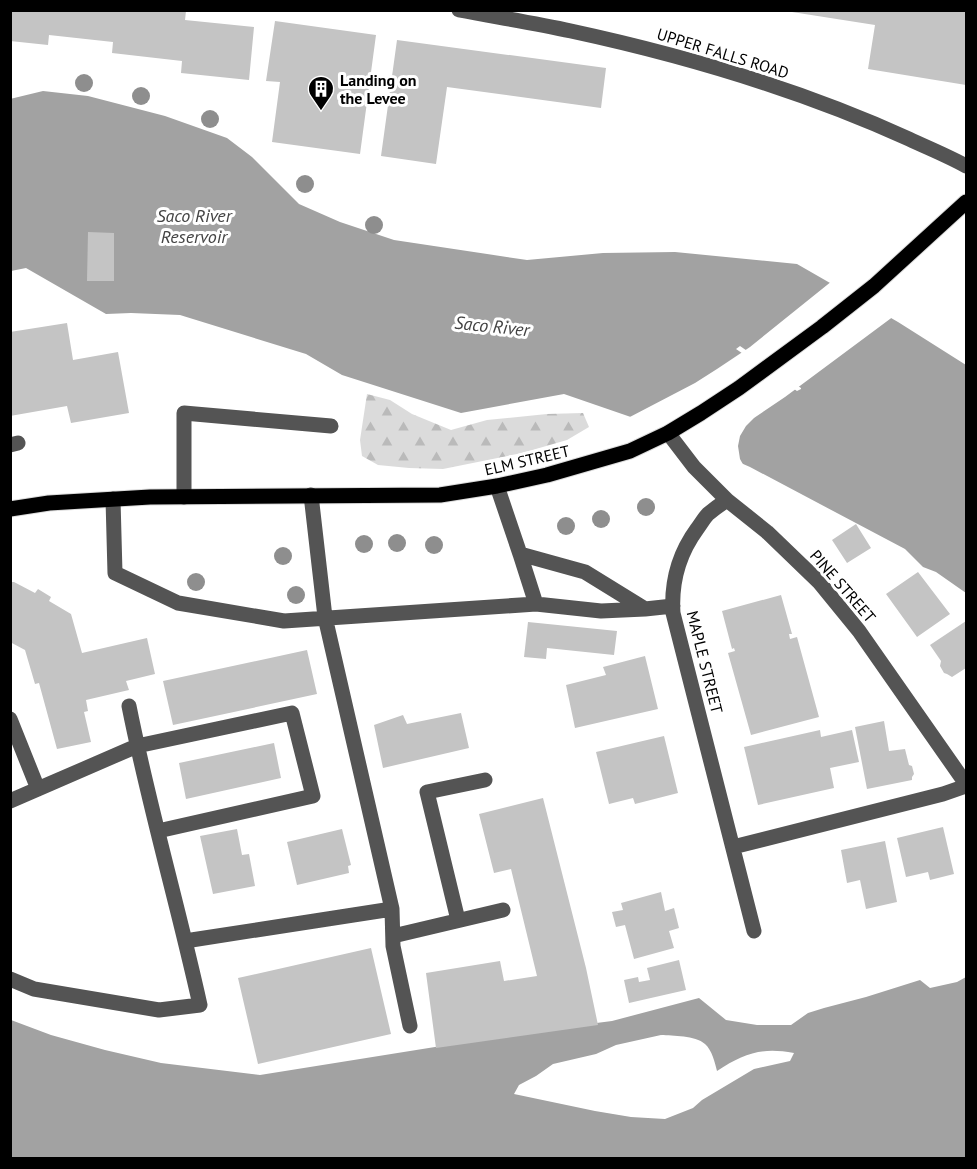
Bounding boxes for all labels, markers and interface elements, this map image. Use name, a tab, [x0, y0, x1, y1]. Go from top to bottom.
street label: UPPER FALLS ROAD	[655, 23, 791, 83]
place label: Landing on the Levee	[340, 70, 416, 108]
building icon: Landing on the Levee	[306, 74, 336, 112]
water label: Saco River Reservoir	[156, 204, 233, 248]
water label: Saco River	[453, 311, 532, 341]
street label: ELM STREET	[483, 440, 572, 479]
street label: PINE STREET	[806, 545, 880, 627]
street label: MAPLE STREET	[683, 609, 727, 715]

